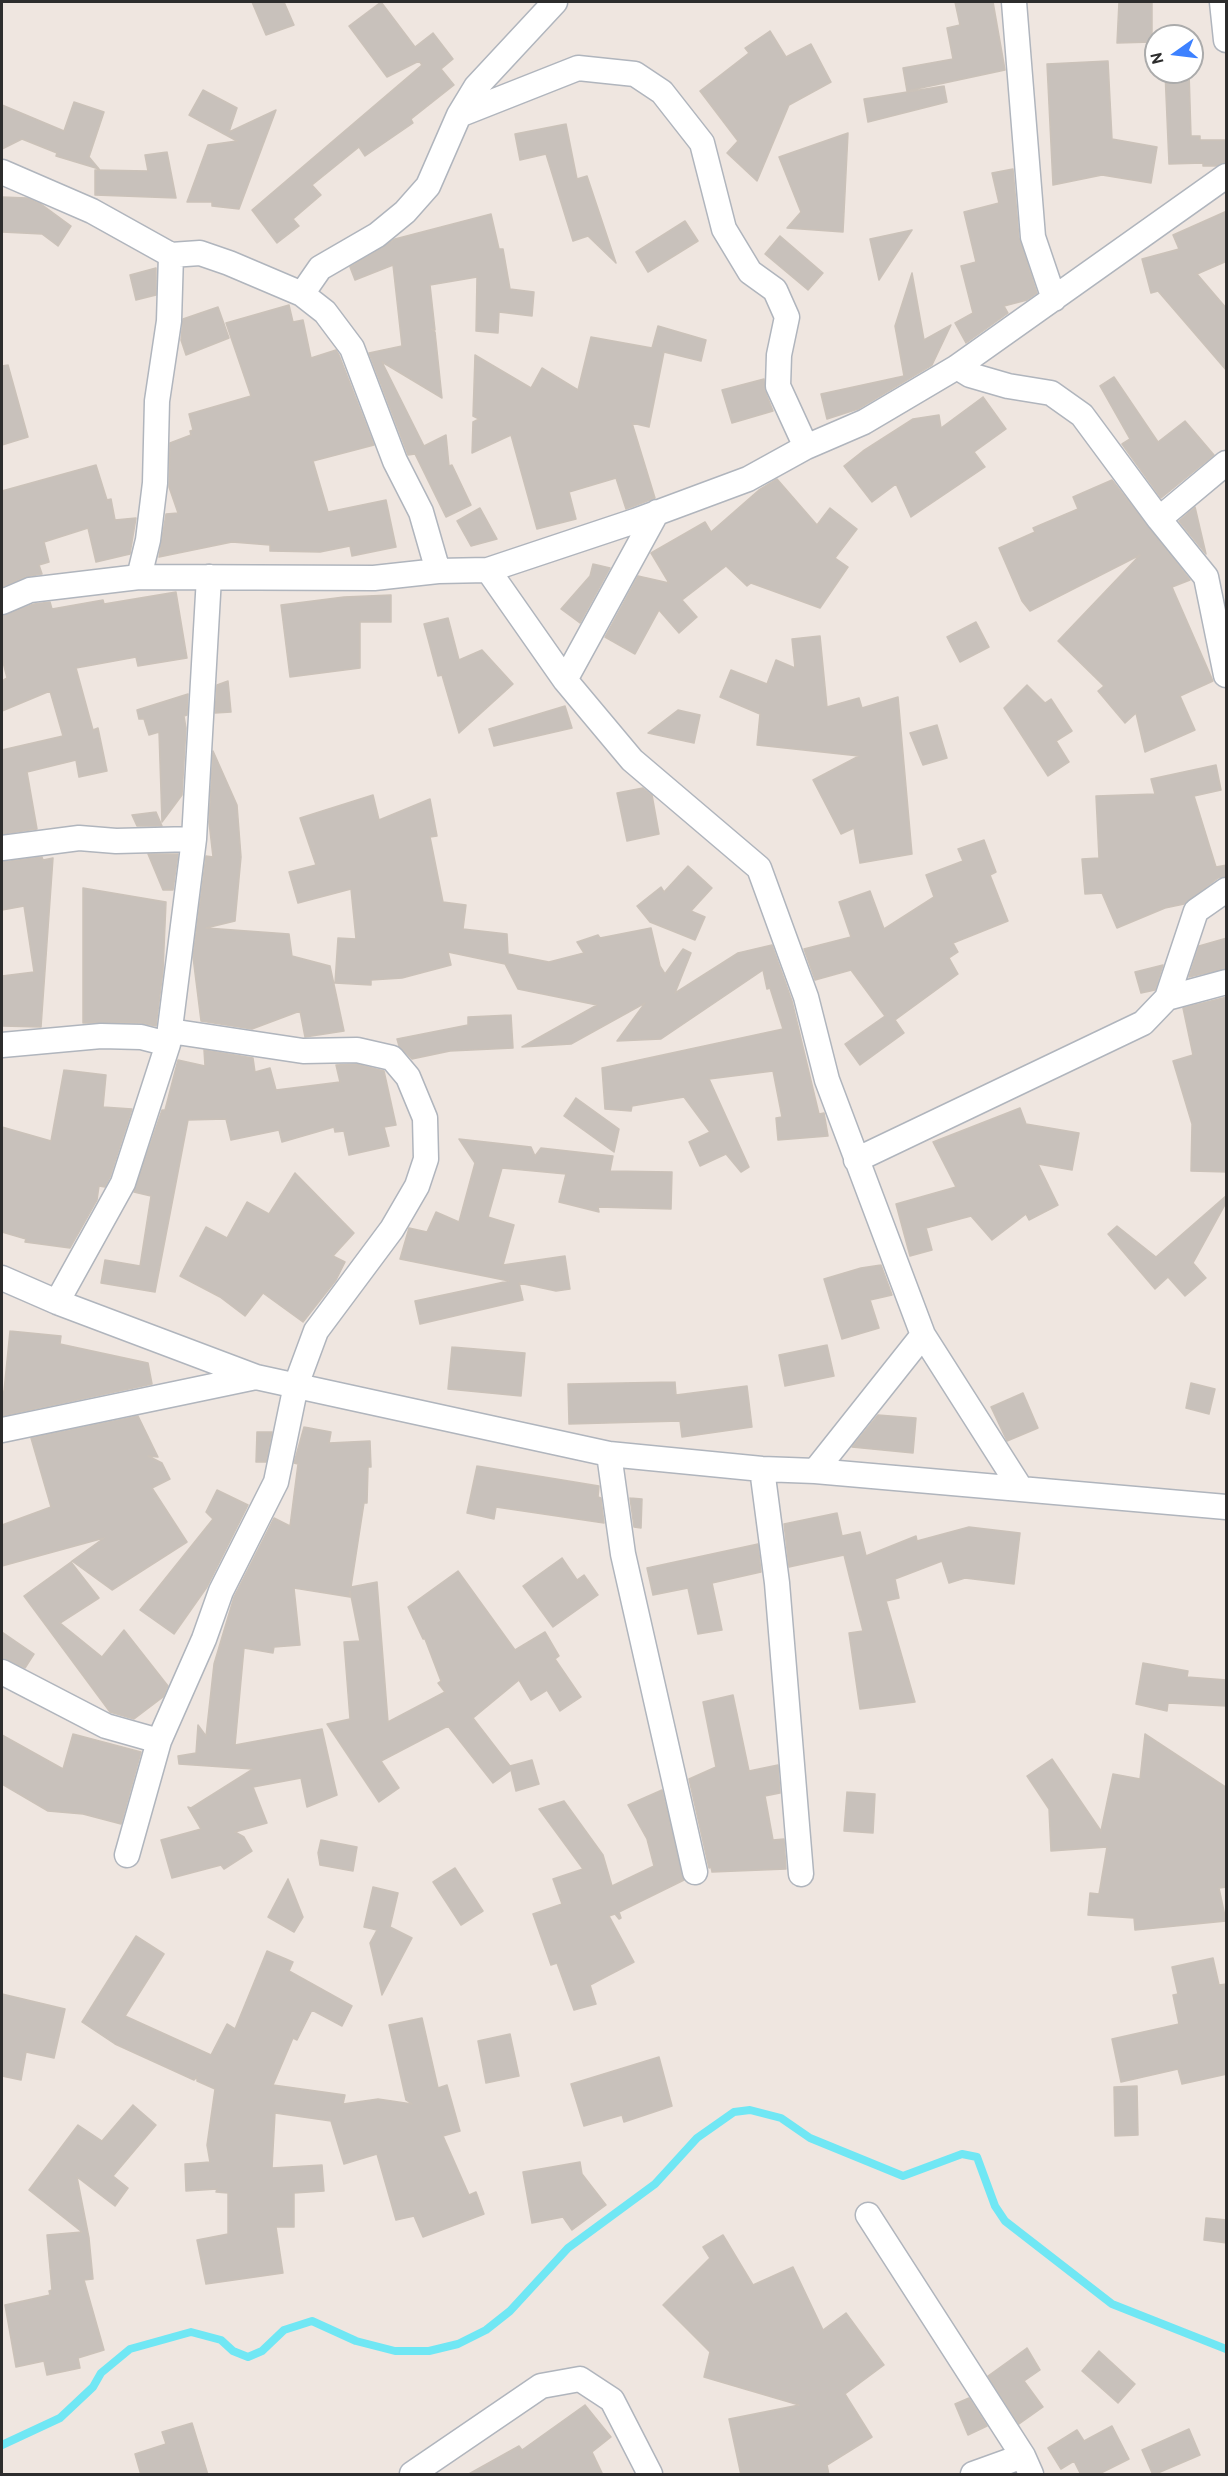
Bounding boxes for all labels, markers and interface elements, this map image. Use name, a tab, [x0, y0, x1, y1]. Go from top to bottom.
north arrow	[1144, 24, 1204, 84]
text: N	[1147, 50, 1170, 66]

